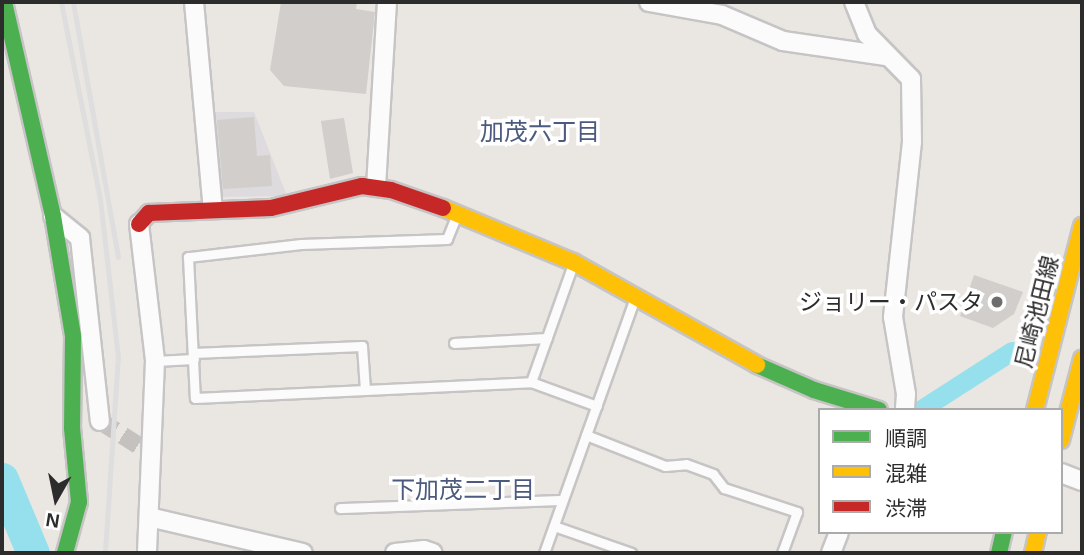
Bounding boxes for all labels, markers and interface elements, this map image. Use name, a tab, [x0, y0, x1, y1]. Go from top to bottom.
district label: 加茂六丁目	[480, 118, 600, 146]
street label: 尼崎池田線	[1010, 253, 1064, 371]
place label: ジョリー・パスタ	[799, 288, 983, 316]
marker: ジョリー・パスタ	[989, 294, 1005, 310]
legend	[818, 408, 1063, 534]
text: 順調	[885, 427, 927, 450]
text: 混雑	[885, 462, 927, 485]
north arrow	[21, 464, 91, 534]
district label: 下加茂二丁目	[391, 476, 535, 504]
text: 渋滞	[885, 497, 927, 520]
text: N	[44, 509, 61, 532]

